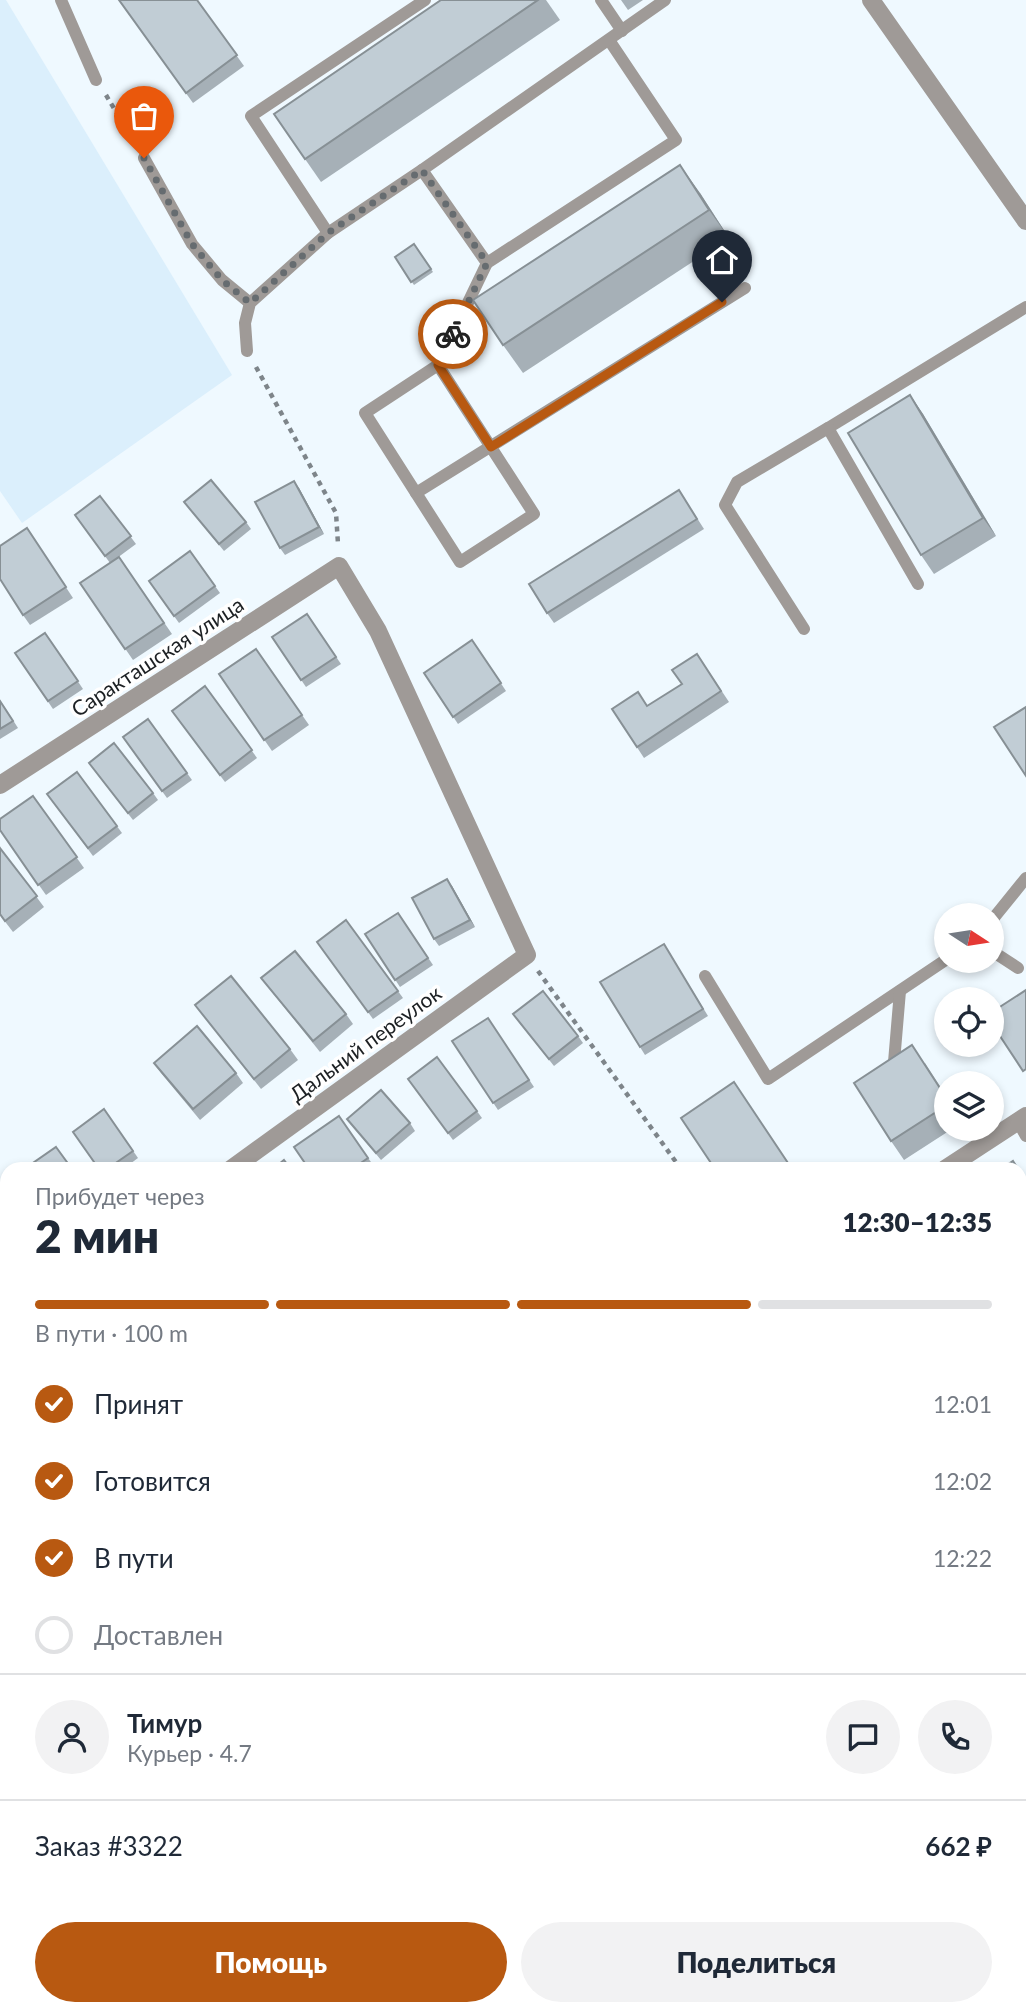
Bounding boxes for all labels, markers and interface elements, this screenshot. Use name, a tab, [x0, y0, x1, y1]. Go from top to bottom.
pin	[114, 86, 174, 158]
icon: bag	[125, 97, 163, 135]
pin	[692, 230, 752, 302]
icon: home	[703, 241, 741, 279]
courier	[418, 299, 488, 369]
icon: bike	[434, 315, 472, 353]
street label: Саракташская улица	[66, 591, 248, 721]
north arrow	[934, 903, 1004, 973]
map controls	[934, 903, 1004, 1141]
street label: Дальний переулок	[284, 980, 446, 1106]
button: locate	[934, 987, 1004, 1057]
button: layers	[934, 1071, 1004, 1141]
text: Прибудет через	[35, 1182, 205, 1210]
text: 12:30–12:35	[842, 1206, 992, 1238]
text: 2 мин	[35, 1208, 159, 1263]
text: В пути · 100 m	[35, 1319, 188, 1347]
icon: check	[35, 1385, 73, 1423]
text: Принят	[94, 1388, 183, 1420]
text: 12:01	[933, 1390, 992, 1418]
icon: check	[35, 1462, 73, 1500]
text: Готовится	[94, 1465, 211, 1497]
text: 12:02	[933, 1467, 992, 1495]
icon: check	[35, 1539, 73, 1577]
text: В пути	[94, 1542, 174, 1574]
text: 12:22	[933, 1544, 992, 1572]
text: Доставлен	[94, 1619, 223, 1651]
button: person	[35, 1700, 109, 1774]
button: chat	[826, 1700, 900, 1774]
button: phone	[918, 1700, 992, 1774]
text: Тимур	[127, 1707, 202, 1739]
text: Курьер · 4.7	[127, 1739, 252, 1767]
text: Заказ #3322	[35, 1830, 183, 1862]
text: 662 ₽	[925, 1830, 992, 1862]
button: Помощь	[35, 1922, 507, 2002]
button: Поделиться	[521, 1922, 992, 2002]

